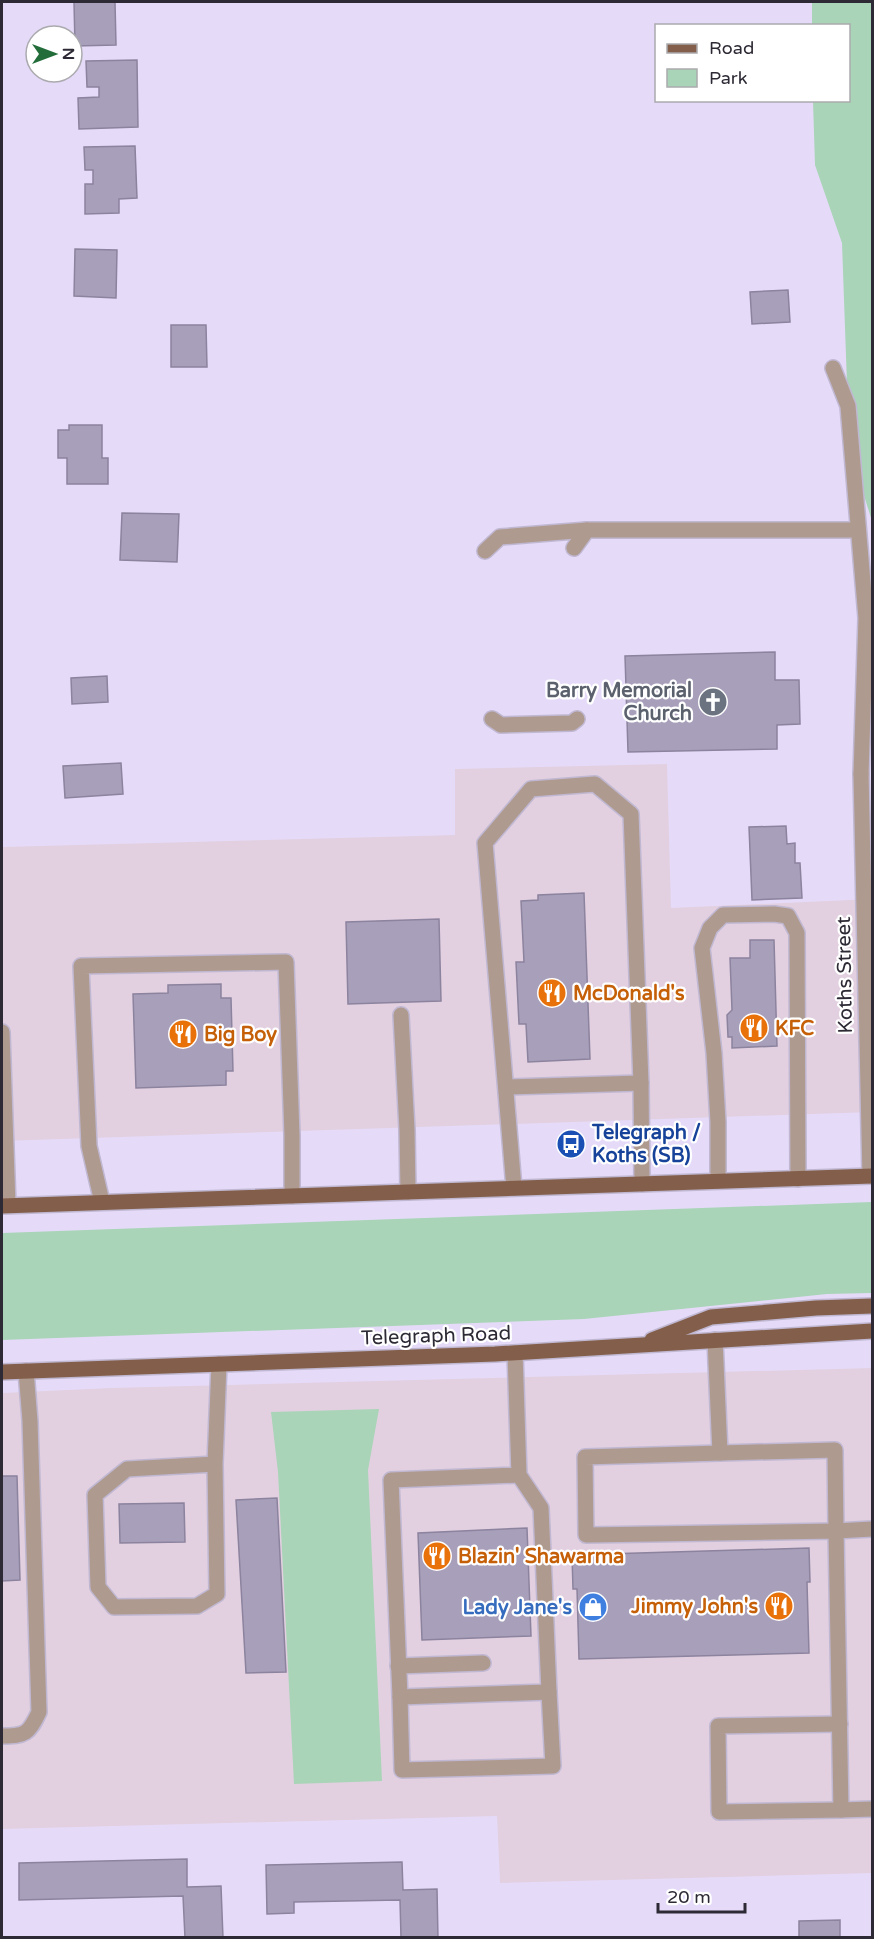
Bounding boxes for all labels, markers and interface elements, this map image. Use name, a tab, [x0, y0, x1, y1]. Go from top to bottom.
north arrow	[24, 24, 84, 84]
legend	[655, 24, 850, 102]
text: Road	[709, 37, 754, 59]
text: N	[58, 48, 78, 60]
text: Park	[709, 67, 748, 89]
place label: Barry Memorial Church	[546, 679, 692, 726]
church icon: Barry Memorial Church	[697, 686, 729, 718]
street label: Koths Street	[832, 916, 858, 1034]
restaurant icon: McDonald's	[536, 977, 568, 1009]
place label: McDonald's	[573, 982, 685, 1006]
restaurant icon: KFC	[738, 1012, 770, 1044]
place label: KFC	[775, 1017, 814, 1041]
restaurant icon: Big Boy	[167, 1018, 199, 1050]
place label: Big Boy	[204, 1023, 277, 1047]
place label: Telegraph / Koths (SB)	[591, 1121, 701, 1168]
bus stop icon: Telegraph / Koths (SB)	[555, 1128, 587, 1160]
street label: Telegraph Road	[361, 1321, 512, 1351]
restaurant icon: Blazin' Shawarma	[421, 1540, 453, 1572]
place label: Blazin' Shawarma	[458, 1545, 624, 1569]
restaurant icon: Jimmy John's	[763, 1590, 795, 1622]
shop icon: Lady Jane's	[577, 1591, 609, 1623]
place label: Jimmy John's	[630, 1595, 758, 1619]
place label: Lady Jane's	[463, 1596, 572, 1620]
scale bar	[658, 1876, 745, 1914]
text: 20 m	[667, 1886, 711, 1908]

